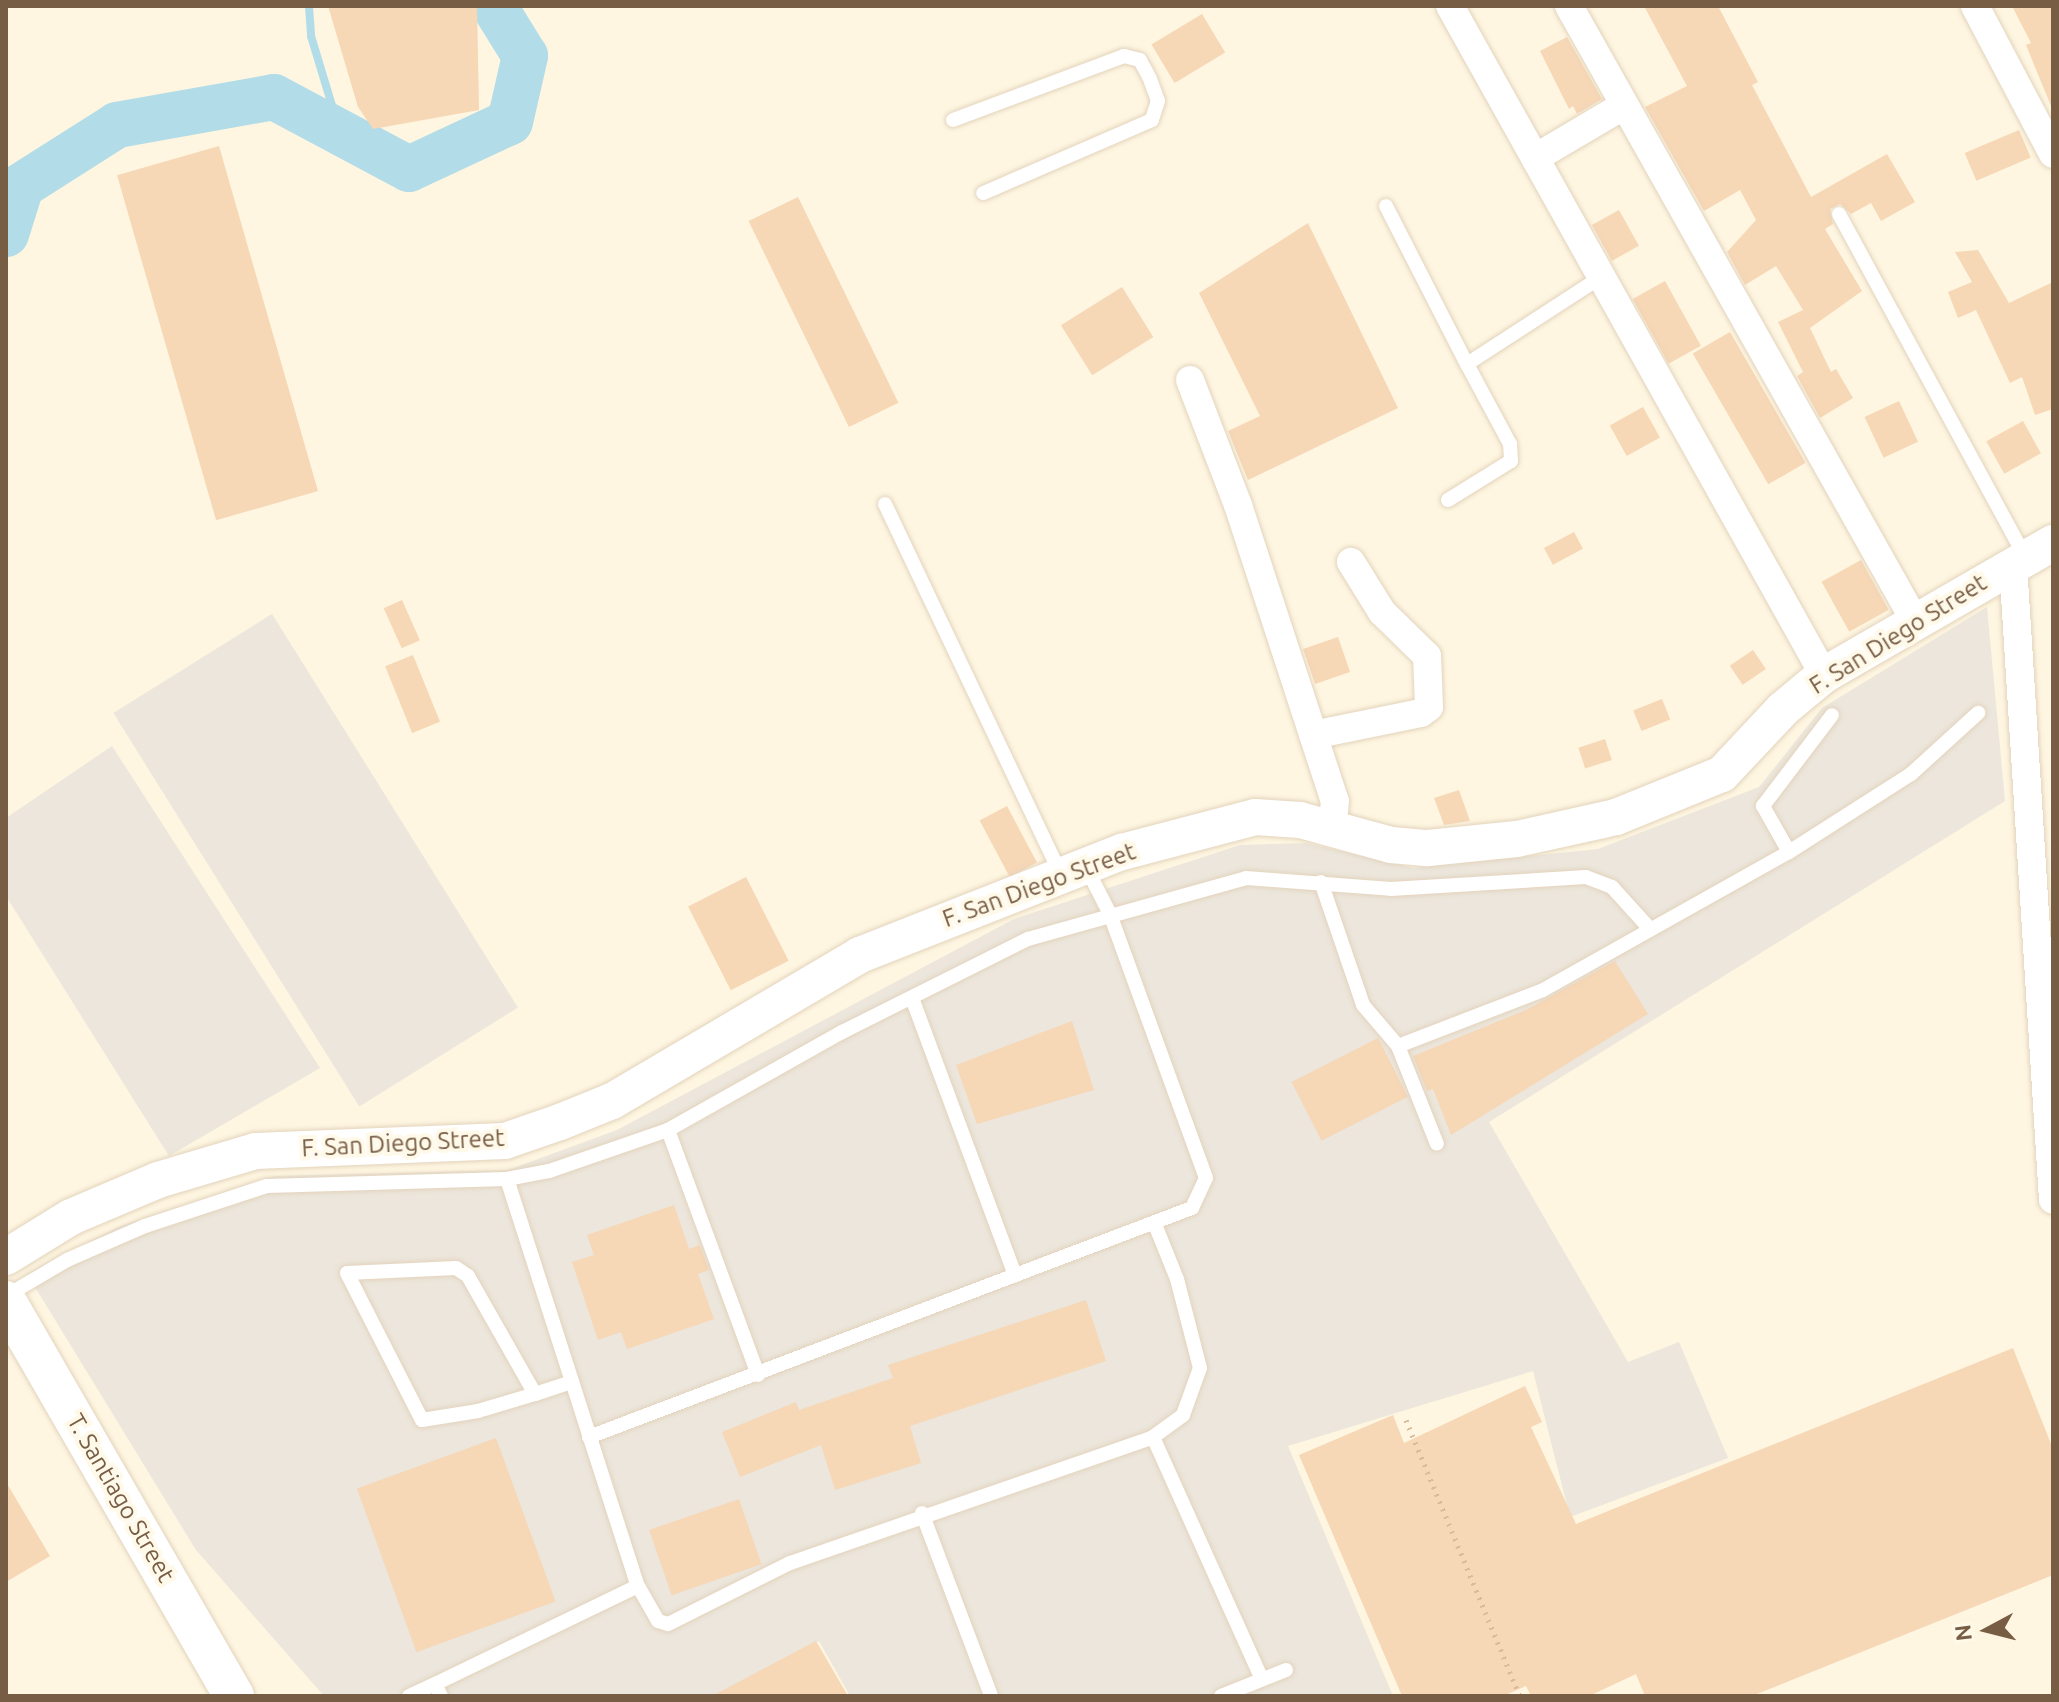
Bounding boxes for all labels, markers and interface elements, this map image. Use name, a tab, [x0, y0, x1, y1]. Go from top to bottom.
street label: F. San Diego Street	[1804, 568, 1992, 700]
street label: F. San Diego Street	[939, 837, 1139, 933]
street label: F. San Diego Street	[301, 1123, 505, 1163]
street label: T. Santiago Street	[61, 1409, 181, 1587]
north arrow	[1947, 1590, 2027, 1670]
text: N	[1949, 1623, 1976, 1643]

